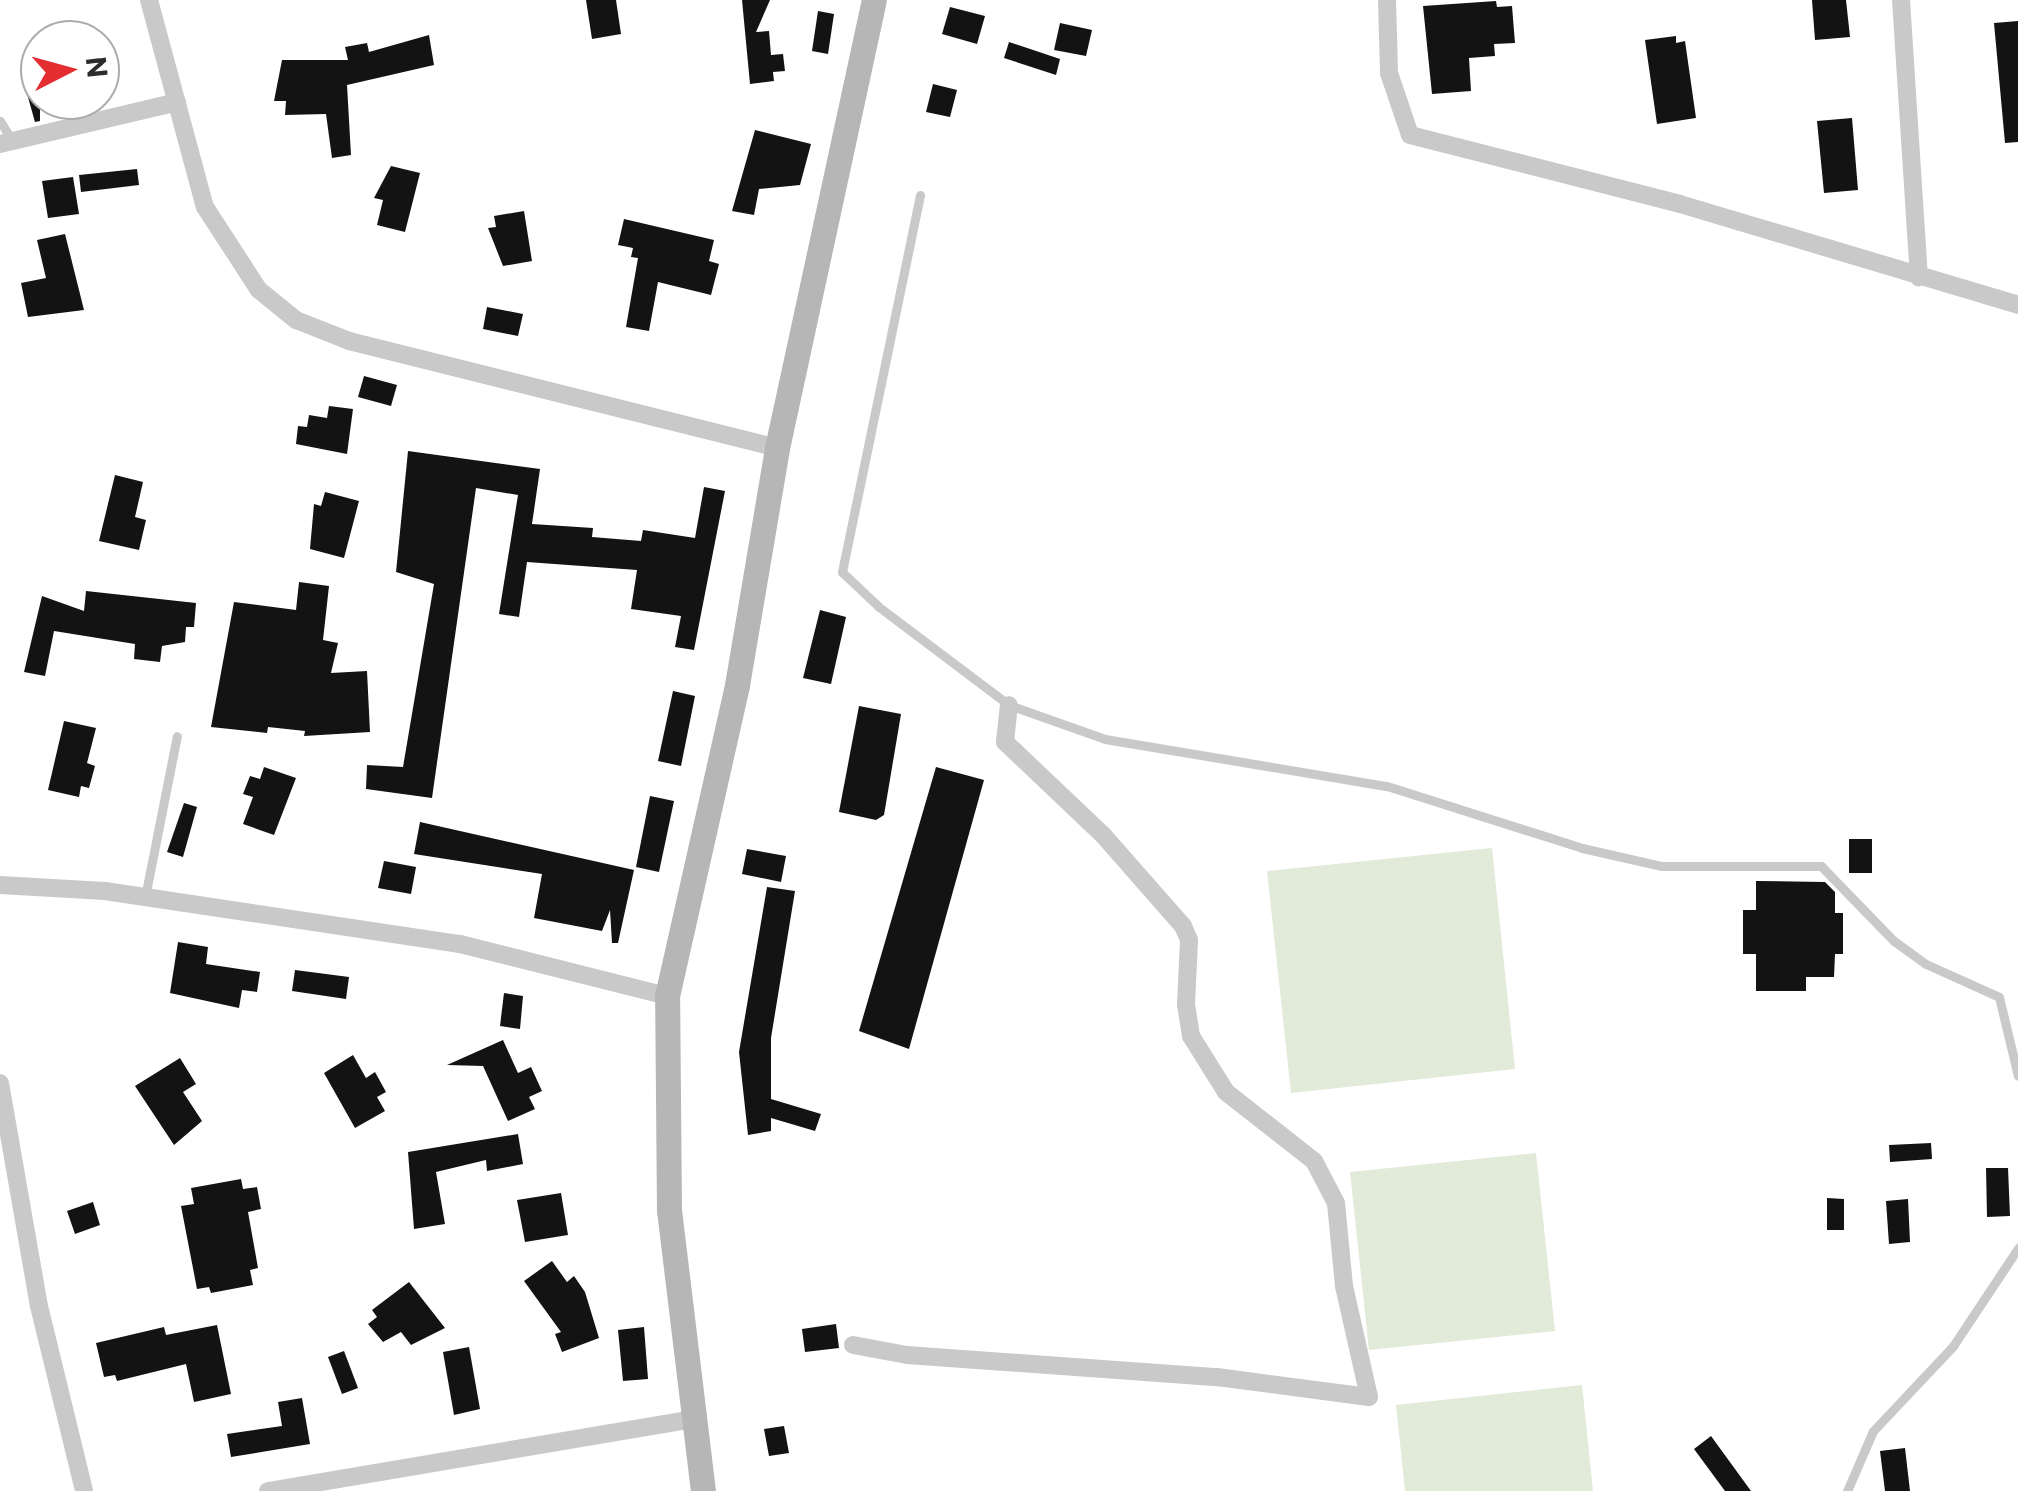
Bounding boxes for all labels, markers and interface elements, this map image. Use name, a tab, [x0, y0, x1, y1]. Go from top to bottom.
north arrow	[20, 20, 120, 120]
text: N	[80, 55, 116, 79]

